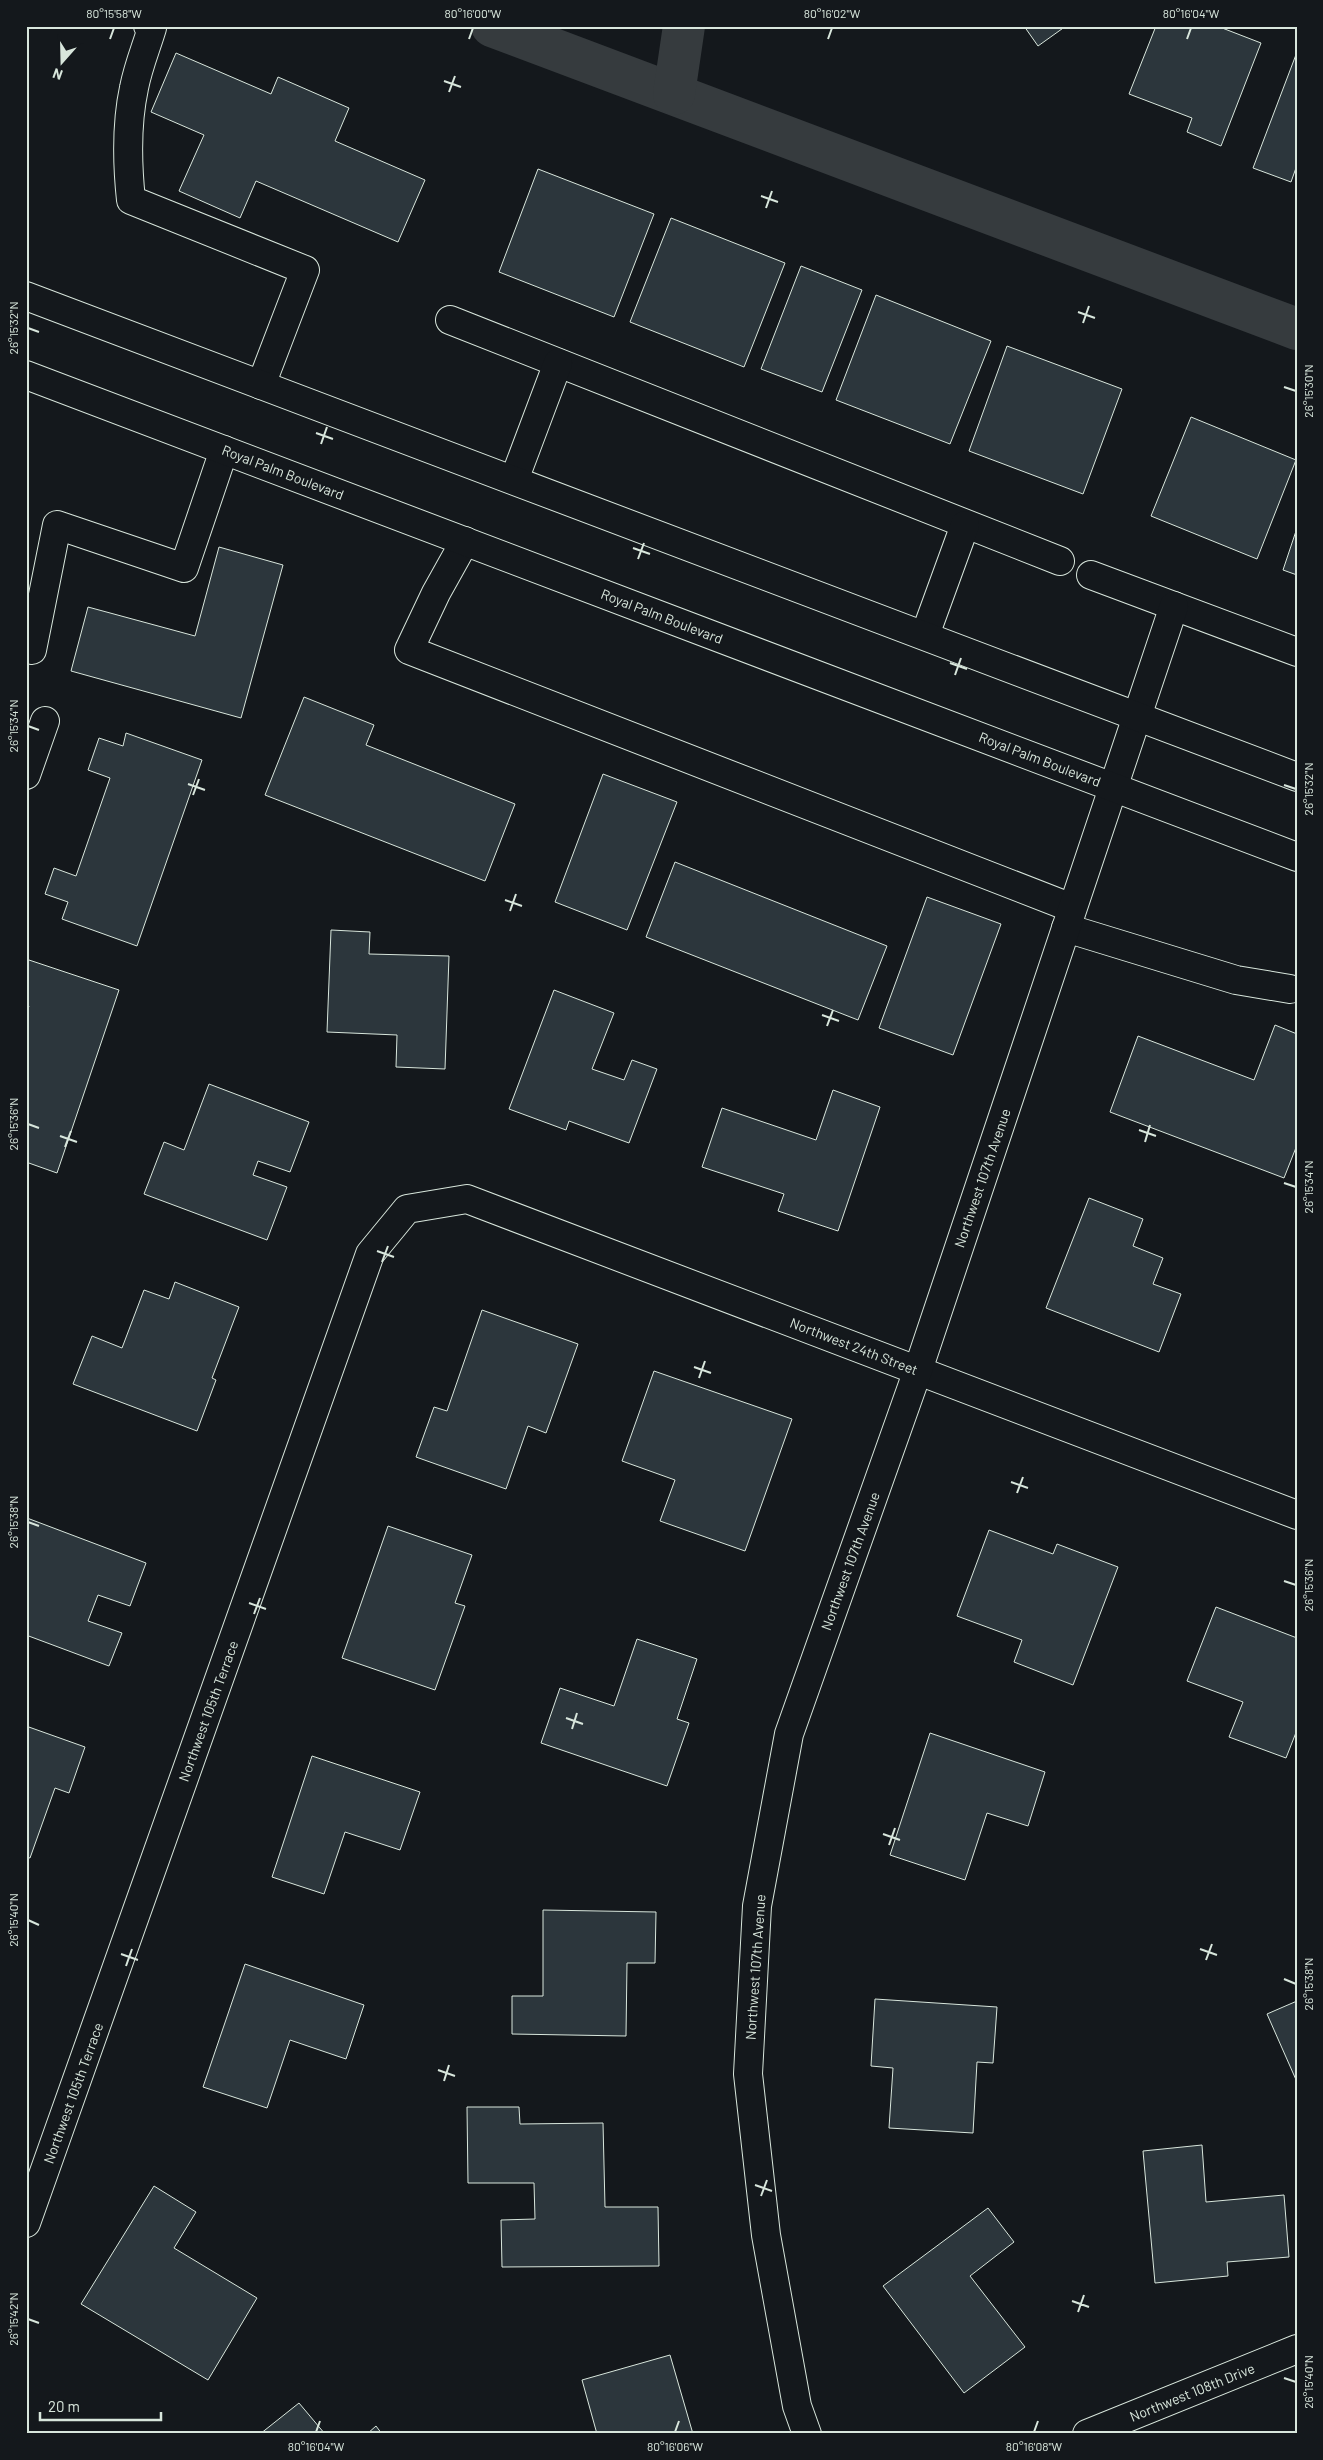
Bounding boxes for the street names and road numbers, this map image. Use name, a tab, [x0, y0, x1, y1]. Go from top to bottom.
street label: Royal Palm Boulevard	[220, 441, 346, 503]
street label: Royal Palm Boulevard	[599, 585, 725, 647]
street label: Royal Palm Boulevard	[977, 728, 1103, 790]
street label: Northwest 107th Avenue	[950, 1106, 1014, 1250]
street label: Northwest 24th Street	[788, 1314, 920, 1378]
street label: Northwest 107th Avenue	[817, 1489, 883, 1633]
street label: Northwest 105th Terrace	[175, 1638, 241, 1784]
street label: Northwest 107th Avenue	[741, 1894, 769, 2040]
street label: Northwest 105th Terrace	[40, 2020, 106, 2166]
street label: Northwest 108th Drive	[1127, 2359, 1257, 2425]

